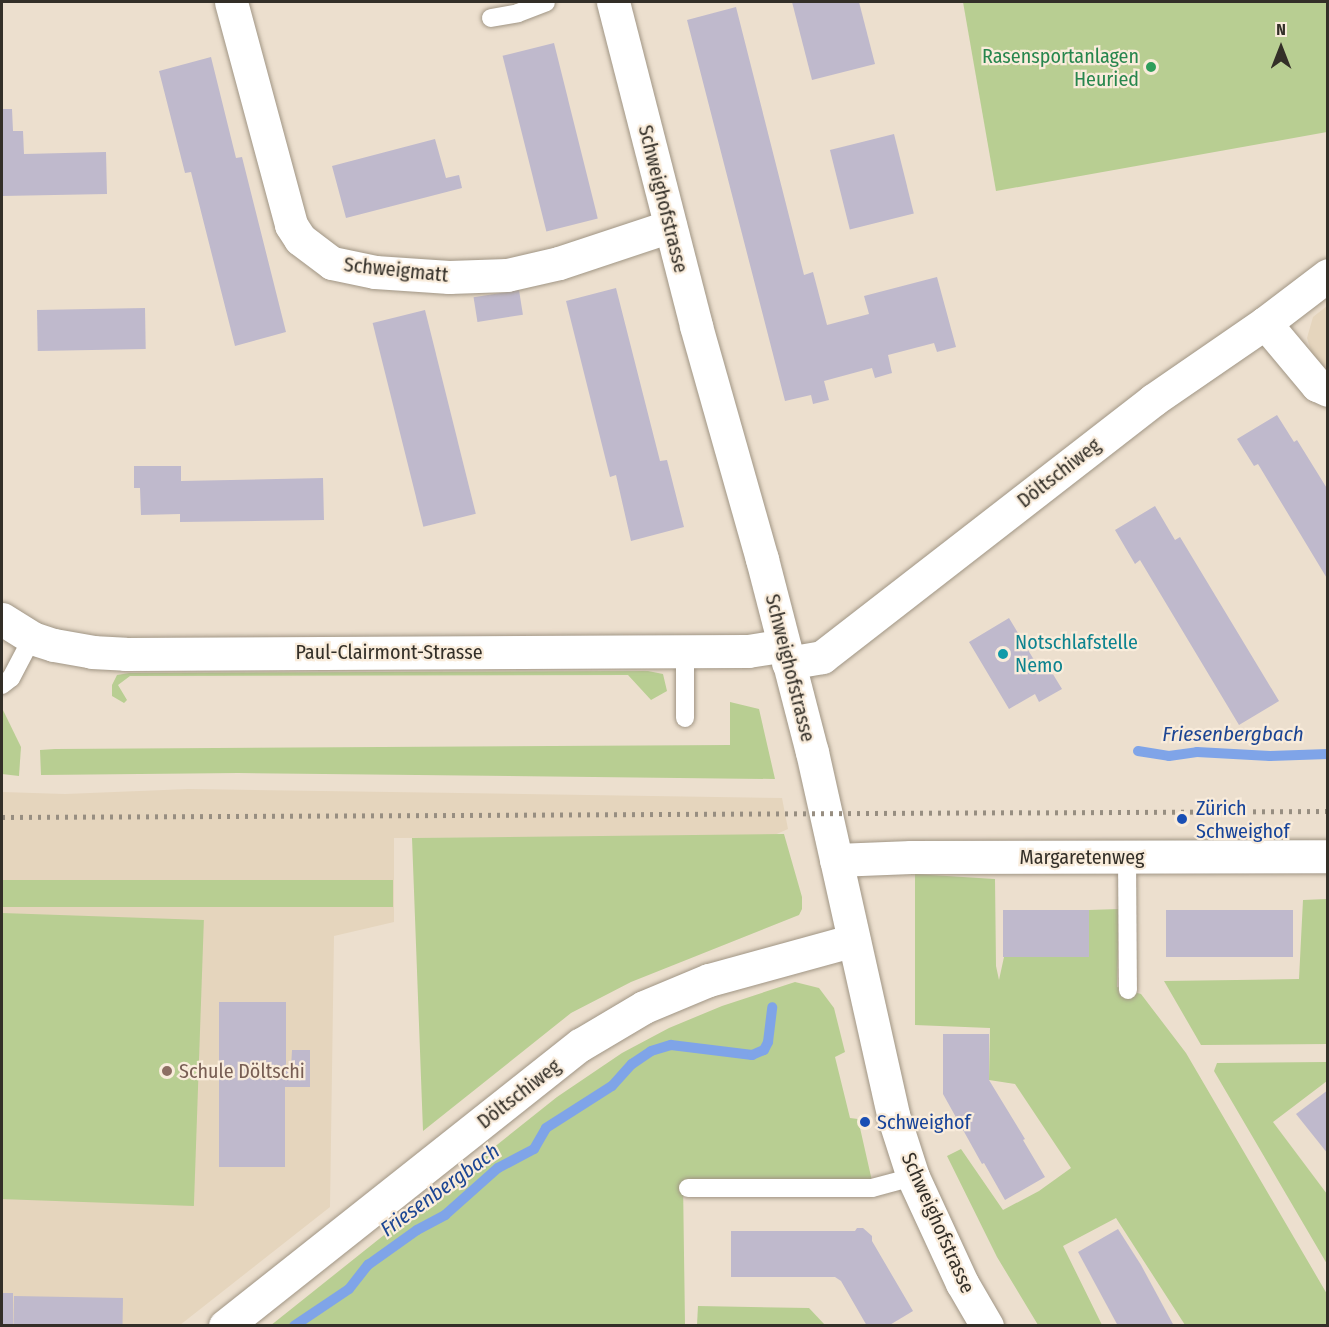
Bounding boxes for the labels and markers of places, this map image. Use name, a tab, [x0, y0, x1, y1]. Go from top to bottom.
place label: Rasensportanlagen Heuried	[982, 44, 1139, 91]
marker: Rasensportanlagen Heuried	[1144, 60, 1158, 74]
place label: Notschlafstelle Nemo	[1015, 630, 1138, 677]
marker: Notschlafstelle Nemo	[996, 647, 1010, 661]
place label: Zürich Schweighof	[1196, 796, 1290, 843]
marker: Zürich Schweighof	[1173, 810, 1191, 828]
place label: Schule Döltschi	[179, 1059, 305, 1083]
marker: Schule Döltschi	[160, 1064, 174, 1078]
place label: Schweighof	[877, 1110, 971, 1134]
marker: Schweighof	[858, 1115, 872, 1129]

